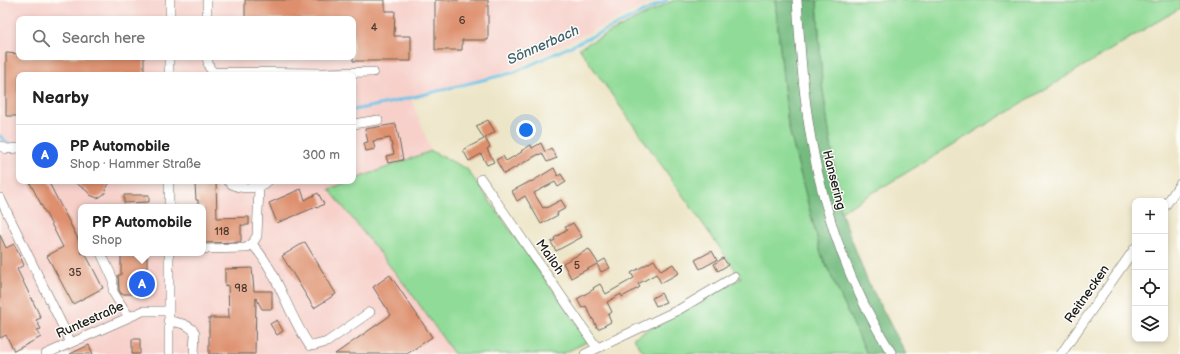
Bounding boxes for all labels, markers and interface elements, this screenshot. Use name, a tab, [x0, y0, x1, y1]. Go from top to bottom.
house number: 6	[459, 14, 466, 27]
search box	[16, 16, 356, 60]
house number: 4	[371, 21, 378, 34]
water label: Sönnerbach	[504, 21, 582, 68]
icon: search	[30, 27, 52, 49]
text: Search here	[62, 29, 145, 48]
text: Nearby	[32, 88, 89, 108]
your location	[516, 120, 536, 140]
text: PP Automobile	[70, 137, 170, 156]
text: A	[41, 147, 49, 163]
text: 300 m	[302, 147, 340, 163]
street label: Hansering	[819, 149, 849, 211]
text: Shop · Hammer Straße	[70, 156, 201, 172]
map controls	[1132, 198, 1168, 342]
button: +	[1132, 198, 1168, 234]
popup	[78, 204, 206, 256]
text: PP Automobile	[92, 213, 192, 232]
house number: 118	[215, 225, 229, 238]
text: Shop	[92, 232, 122, 248]
button: −	[1132, 234, 1168, 270]
street label: Mailoh	[532, 236, 568, 278]
house number: 5	[574, 259, 580, 272]
street label: Reitnecken	[1061, 262, 1113, 326]
house number: 35	[68, 266, 82, 279]
pin: A	[129, 269, 155, 299]
button: locate	[1132, 270, 1168, 306]
house number: 98	[235, 282, 247, 295]
street label: Runtestraße	[54, 298, 127, 342]
button: layers	[1132, 306, 1168, 342]

